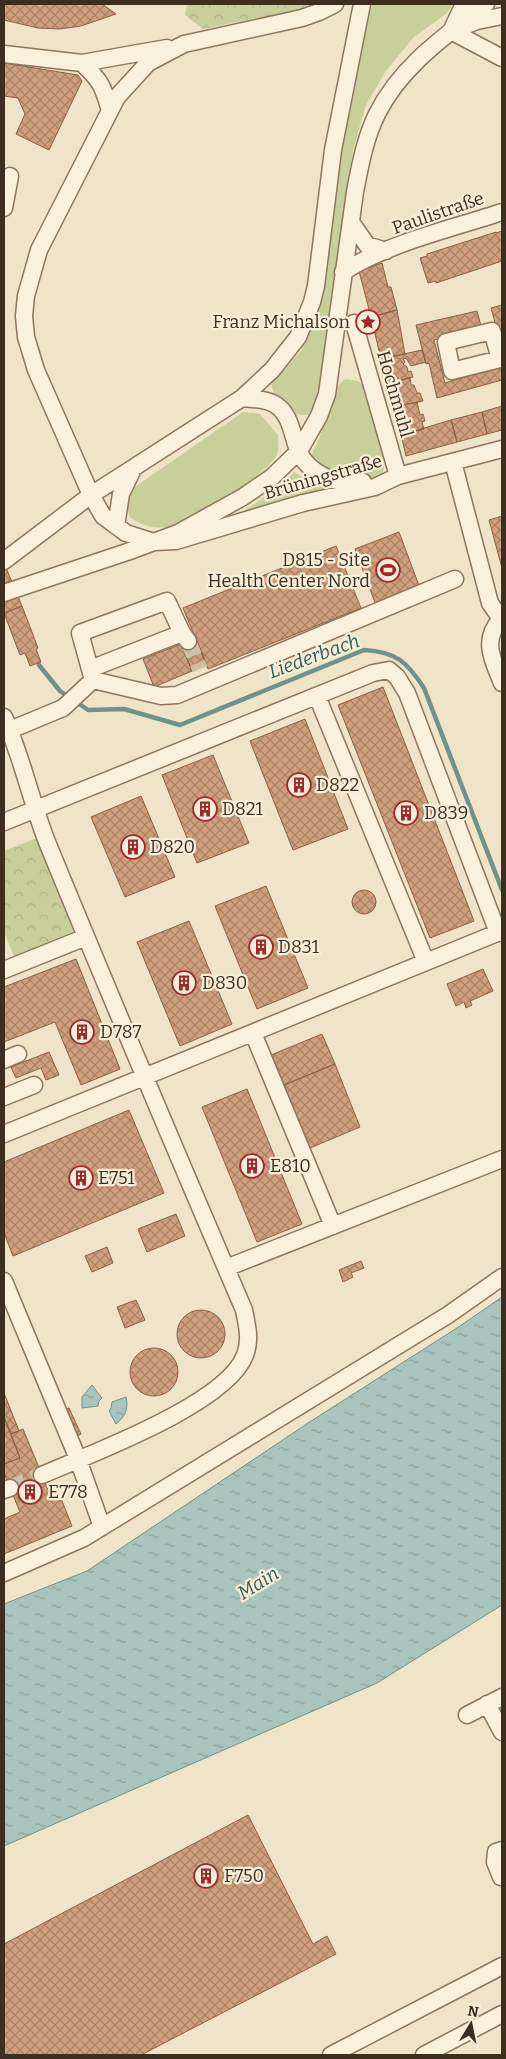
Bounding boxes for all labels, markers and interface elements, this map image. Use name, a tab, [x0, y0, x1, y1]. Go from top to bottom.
street label: Paulistraße	[389, 187, 487, 239]
place icon: Franz Michalson	[355, 309, 381, 335]
place label: Franz Michalson	[212, 311, 351, 333]
street label: Hochmuhl	[372, 348, 418, 440]
street label: Brüningstraße	[261, 450, 385, 504]
place label: D815 - Site Health Center Nord	[207, 549, 370, 592]
sports icon: D815 - Site Health Center Nord	[375, 557, 401, 583]
water label: Liederbach	[265, 629, 363, 683]
building icon: D822	[286, 772, 312, 798]
place label: D822	[316, 774, 359, 796]
building icon: D821	[192, 796, 218, 822]
place label: D821	[222, 798, 264, 820]
building icon: D839	[393, 800, 419, 826]
place label: D839	[424, 802, 468, 824]
building icon: D820	[120, 834, 146, 860]
place label: D820	[150, 836, 195, 858]
building icon: D831	[248, 934, 274, 960]
place label: D831	[278, 936, 320, 958]
building icon: D830	[171, 970, 197, 996]
place label: D830	[202, 972, 247, 994]
building icon: D787	[69, 1019, 95, 1045]
place label: D787	[100, 1021, 142, 1043]
building icon: E810	[239, 1153, 265, 1179]
place label: E810	[270, 1155, 311, 1177]
building icon: E751	[68, 1165, 94, 1191]
place label: E751	[98, 1167, 135, 1189]
building icon: E778	[17, 1479, 43, 1505]
place label: E778	[48, 1481, 88, 1503]
water label: Main	[233, 1562, 283, 1604]
building icon: F750	[193, 1863, 219, 1889]
place label: F750	[224, 1865, 264, 1887]
north arrow	[446, 1999, 496, 2049]
text: N	[466, 2002, 480, 2021]

